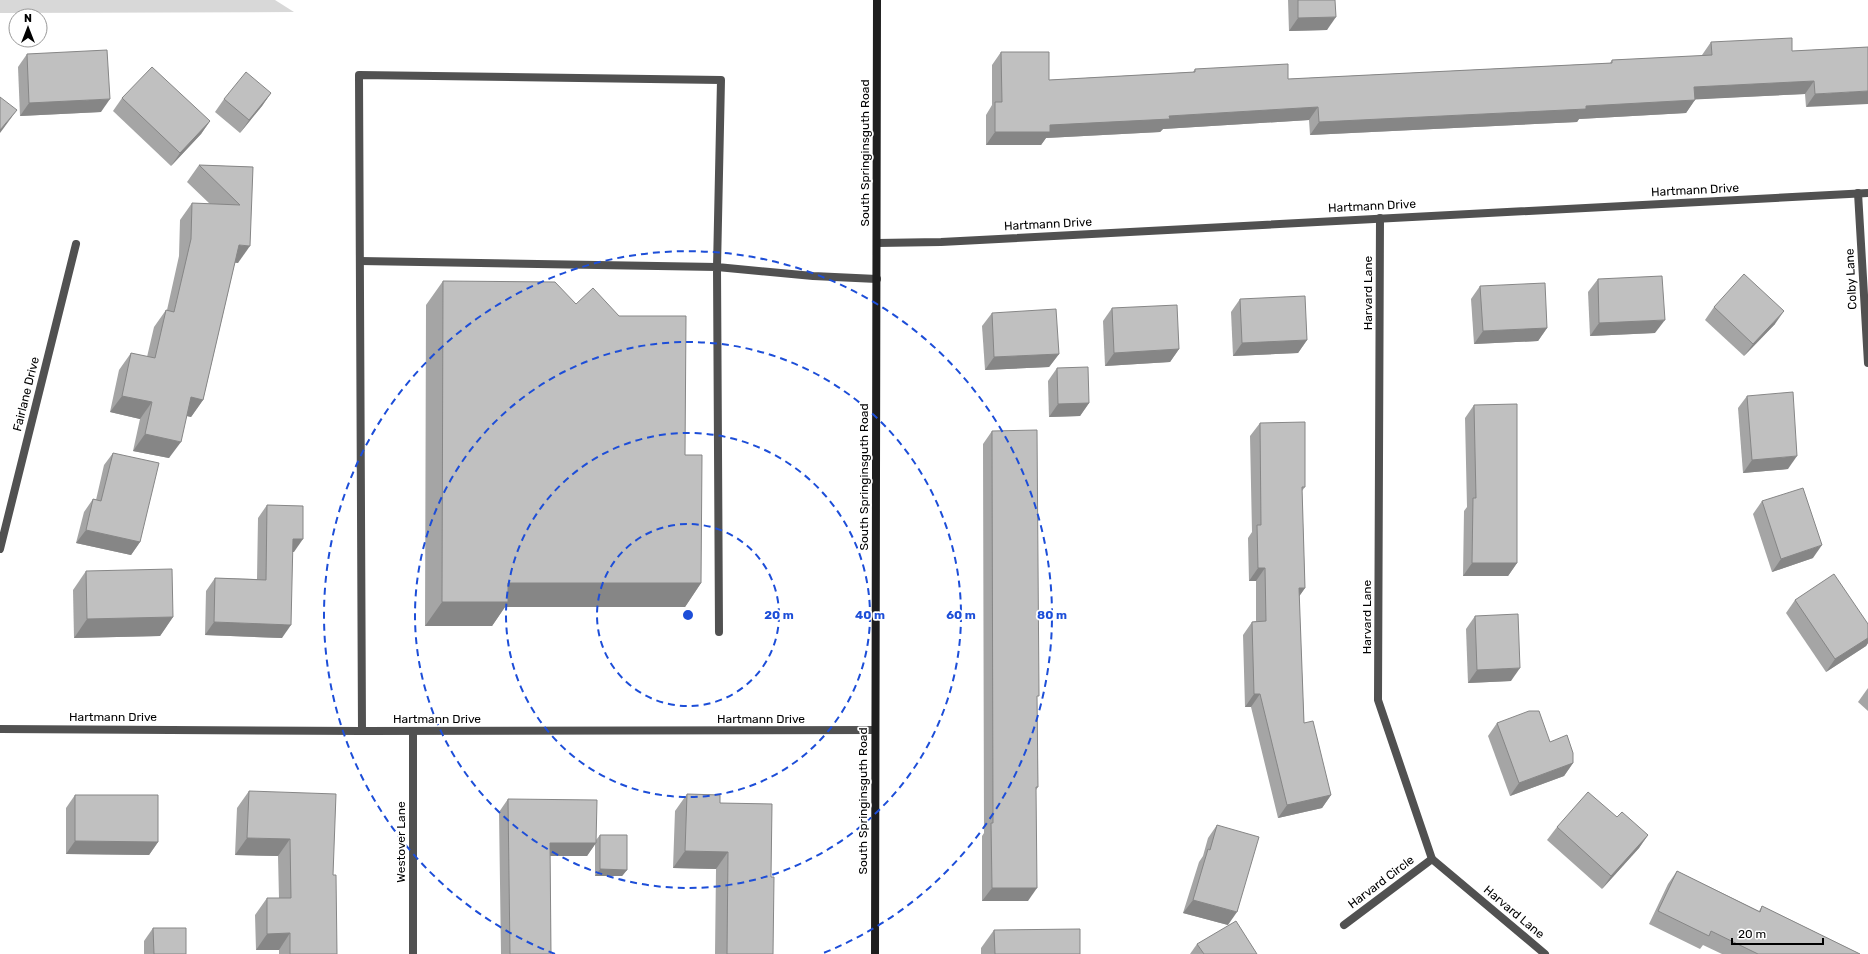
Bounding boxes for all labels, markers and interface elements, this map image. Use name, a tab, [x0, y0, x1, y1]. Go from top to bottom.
north arrow	[8, 8, 48, 48]
text: N	[24, 12, 32, 25]
street label: South Springinsguth Road	[858, 79, 872, 227]
street label: Hartmann Drive	[1651, 181, 1740, 199]
street label: Hartmann Drive	[1328, 197, 1417, 215]
street label: Hartmann Drive	[1004, 215, 1093, 233]
street label: Colby Lane	[1842, 248, 1860, 310]
street label: Harvard Lane	[1361, 255, 1375, 330]
street label: Fairlane Drive	[10, 355, 42, 433]
street label: South Springinsguth Road	[857, 403, 871, 551]
street label: Harvard Lane	[1360, 579, 1374, 654]
centre of rings	[681, 608, 695, 622]
text: 20 m	[764, 608, 794, 622]
text: 40 m	[855, 608, 885, 622]
text: 60 m	[946, 608, 976, 622]
text: 80 m	[1037, 608, 1067, 622]
street label: Hartmann Drive	[69, 710, 157, 724]
street label: Hartmann Drive	[393, 712, 481, 726]
street label: Hartmann Drive	[717, 712, 805, 726]
street label: South Springinsguth Road	[856, 727, 870, 875]
street label: Westover Lane	[394, 801, 408, 883]
street label: Harvard Circle	[1345, 853, 1417, 911]
street label: Harvard Lane	[1481, 883, 1547, 942]
scale bar	[1732, 920, 1823, 946]
text: 20 m	[1738, 927, 1766, 941]

